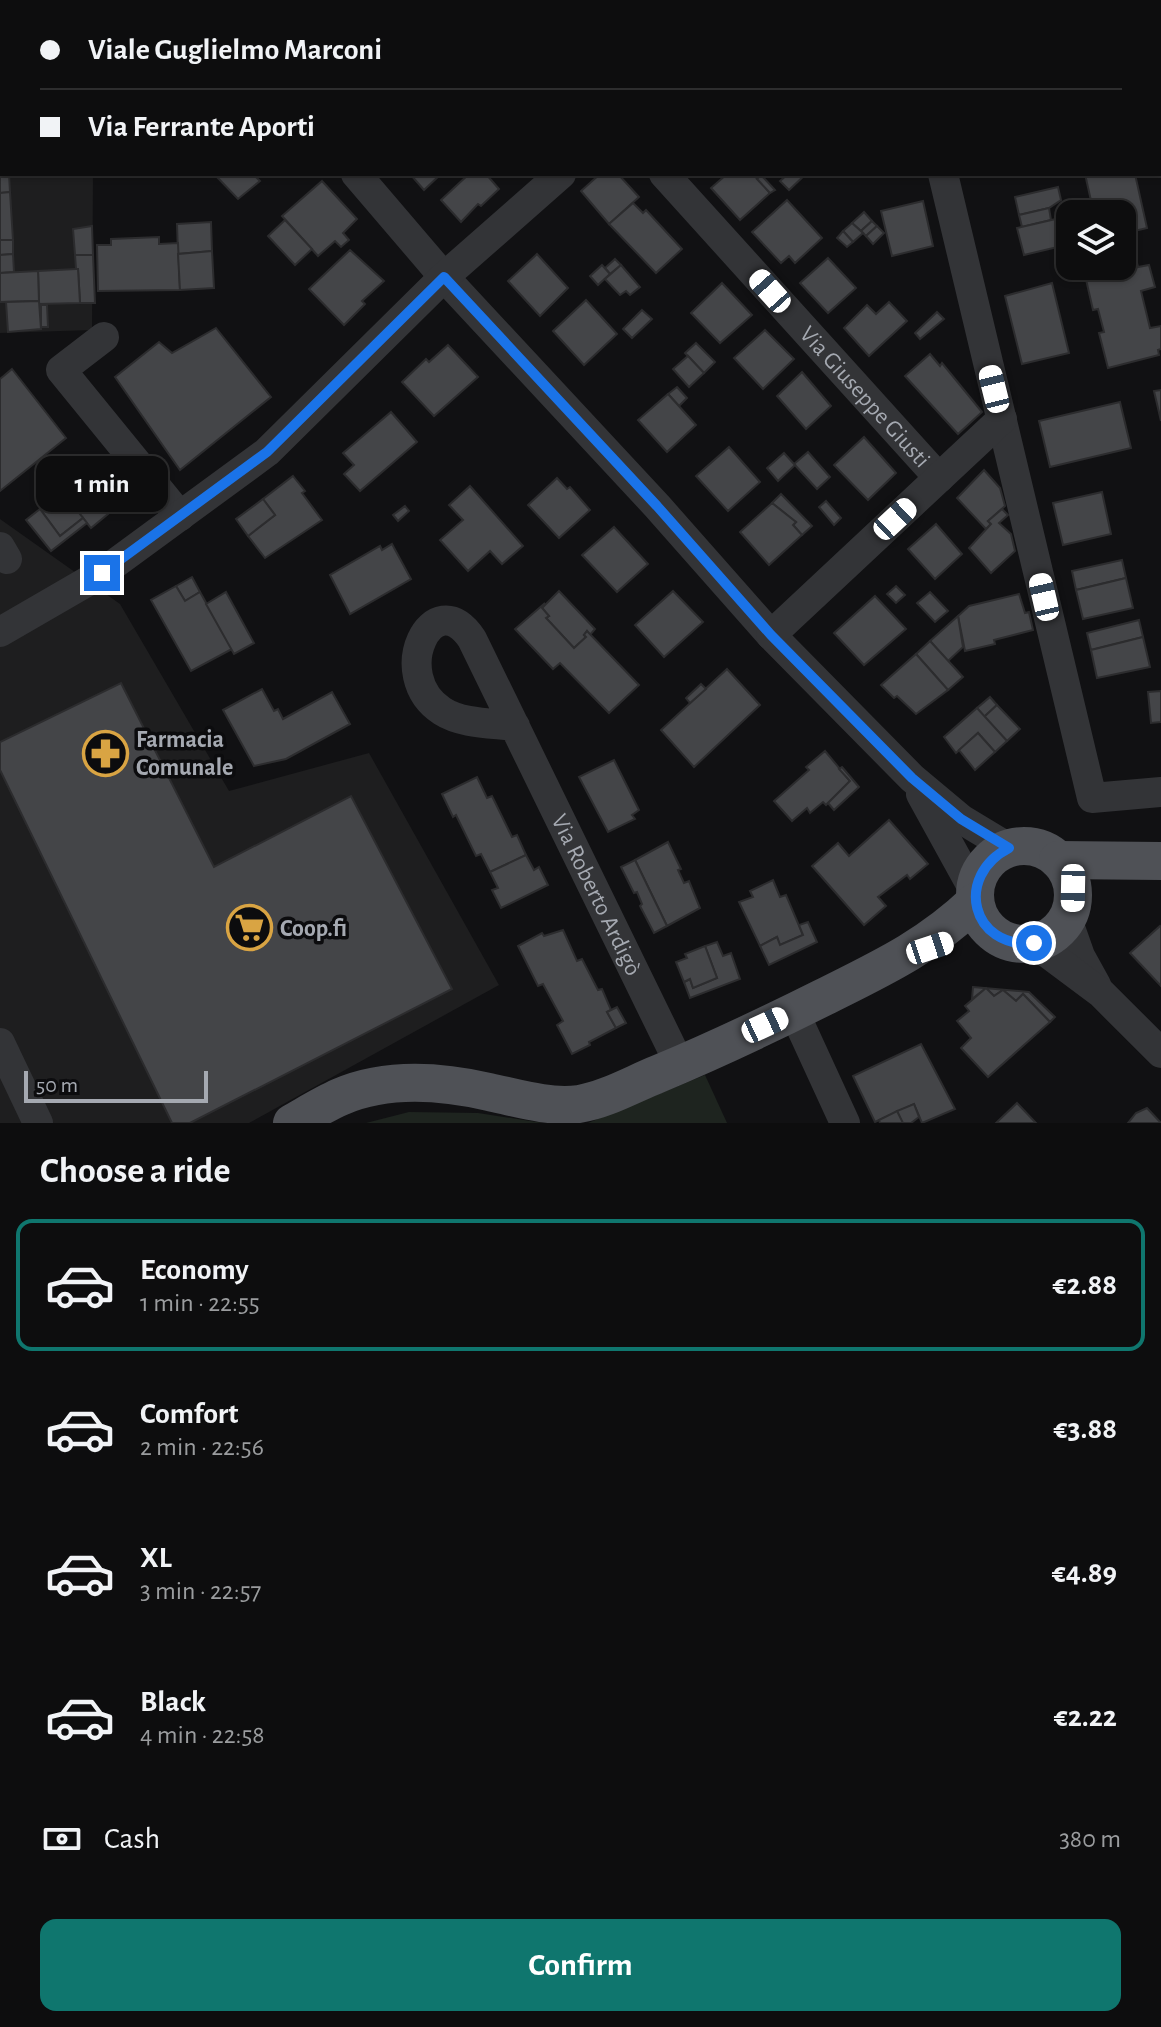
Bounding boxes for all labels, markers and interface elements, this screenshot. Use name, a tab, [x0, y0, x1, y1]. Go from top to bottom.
text: Viale Guglielmo Marconi	[88, 35, 382, 65]
text: Via Ferrante Aporti	[88, 112, 315, 142]
map controls	[1056, 200, 1136, 280]
button: layers	[1056, 200, 1136, 280]
car	[745, 265, 795, 317]
street label: Via Giuseppe Giusti	[795, 322, 934, 472]
car	[977, 363, 1011, 415]
callout: 1 min	[36, 457, 168, 513]
text: 1 min	[75, 471, 129, 497]
car	[869, 494, 921, 544]
route end	[84, 555, 120, 591]
car	[1027, 571, 1061, 623]
place label: Farmacia Comunale	[136, 728, 233, 780]
pharmacy icon: Farmacia Comunale	[81, 729, 129, 777]
street label: Via Roberto Ardigò	[547, 811, 645, 980]
car	[1061, 864, 1085, 912]
supermarket icon: Coop.fi	[225, 904, 273, 952]
place label: Coop.fi	[280, 917, 347, 941]
route start	[1016, 925, 1052, 961]
car	[903, 929, 957, 967]
car	[738, 1004, 792, 1046]
scale bar	[24, 1067, 208, 1103]
text: 50 m	[36, 1074, 78, 1096]
text: Choose a ride	[40, 1153, 230, 1189]
icon: car	[44, 1249, 116, 1321]
text: Economy	[140, 1255, 249, 1285]
text: €2.88	[1052, 1270, 1117, 1300]
text: 1 min · 22:55	[140, 1290, 260, 1316]
icon: car	[44, 1393, 116, 1465]
text: Comfort	[140, 1399, 239, 1429]
text: €3.88	[1054, 1414, 1117, 1444]
text: 2 min · 22:56	[140, 1434, 264, 1460]
icon: car	[44, 1537, 116, 1609]
text: XL	[140, 1543, 172, 1573]
text: €4.89	[1052, 1558, 1117, 1588]
text: 3 min · 22:57	[140, 1578, 261, 1604]
icon: car	[44, 1681, 116, 1753]
text: Black	[140, 1687, 206, 1717]
text: €2.22	[1054, 1702, 1117, 1732]
text: 4 min · 22:58	[140, 1722, 265, 1748]
icon: cash	[40, 1817, 84, 1861]
text: Cash	[104, 1824, 160, 1854]
text: 380 m	[1059, 1826, 1121, 1852]
button: Confirm	[40, 1919, 1121, 2011]

